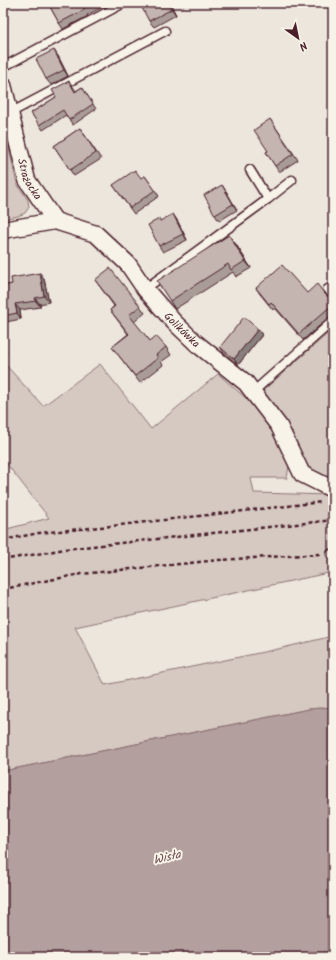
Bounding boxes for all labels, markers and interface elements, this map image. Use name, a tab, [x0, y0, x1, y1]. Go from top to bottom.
north arrow	[278, 18, 318, 58]
text: N	[295, 36, 311, 55]
street label: Strażacka	[12, 157, 46, 204]
street label: Golikówka	[159, 308, 204, 353]
water label: Wisła	[152, 845, 184, 870]

